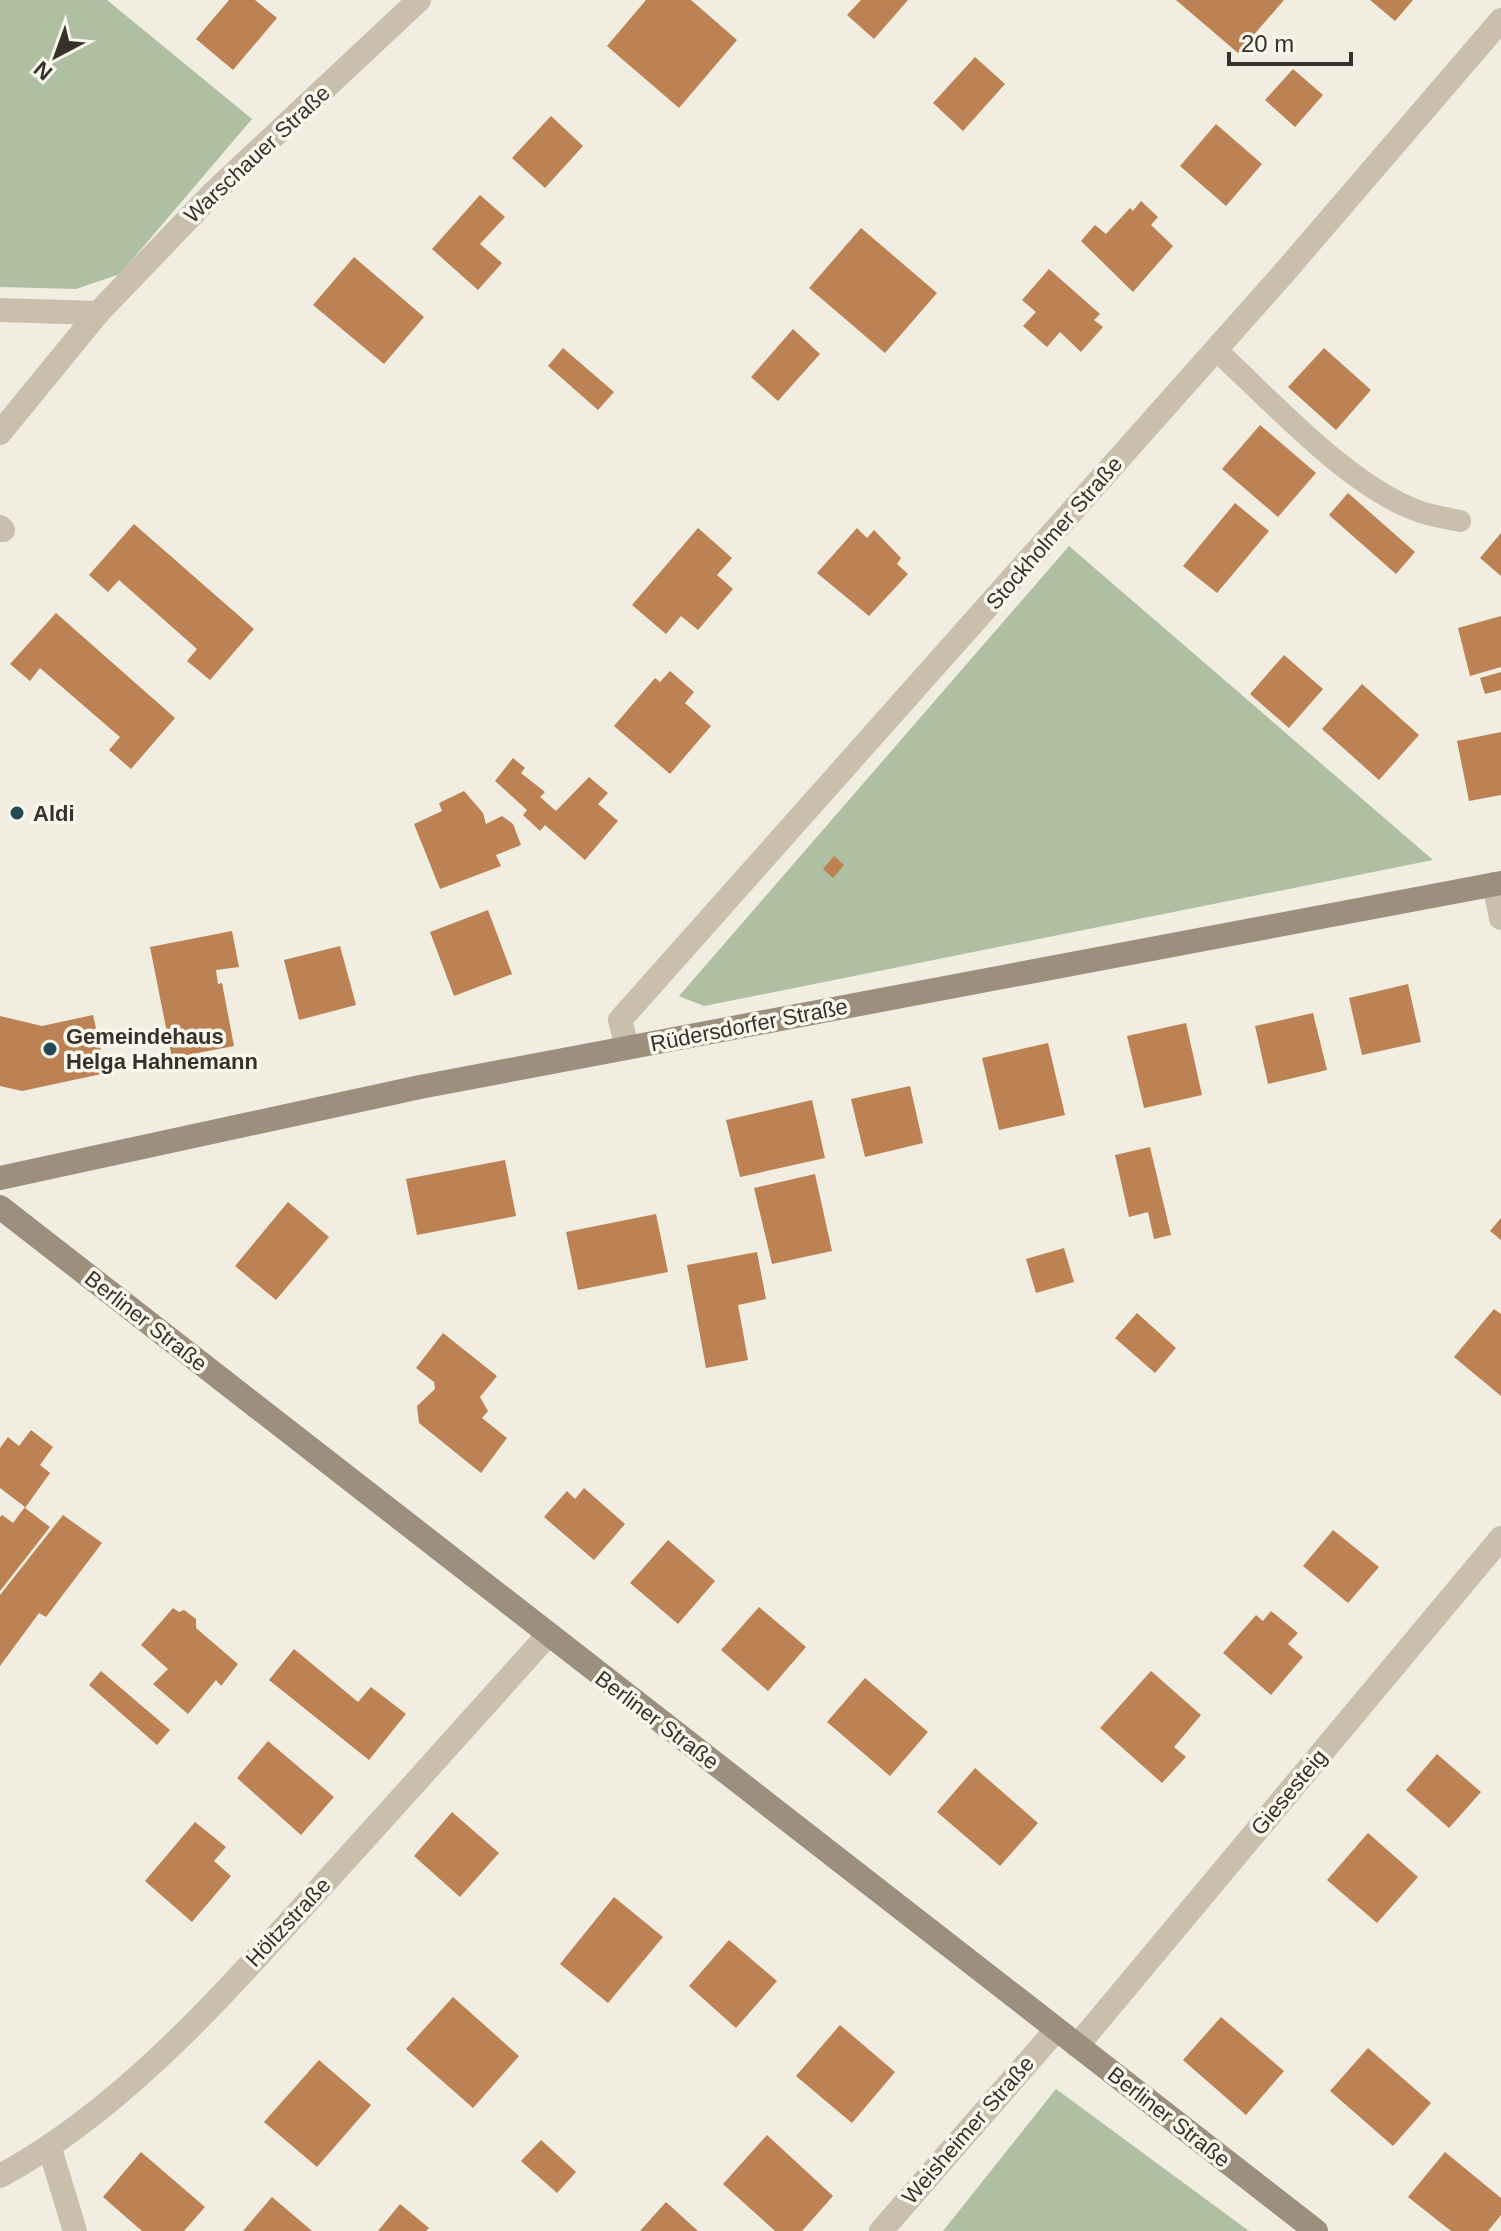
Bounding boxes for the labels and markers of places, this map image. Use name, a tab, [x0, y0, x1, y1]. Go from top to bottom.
place label: Aldi	[33, 801, 75, 826]
marker: Aldi	[8, 804, 26, 822]
place label: Gemeindehaus Helga Hahnemann	[66, 1024, 258, 1074]
marker: Gemeindehaus Helga Hahnemann	[41, 1040, 59, 1058]

